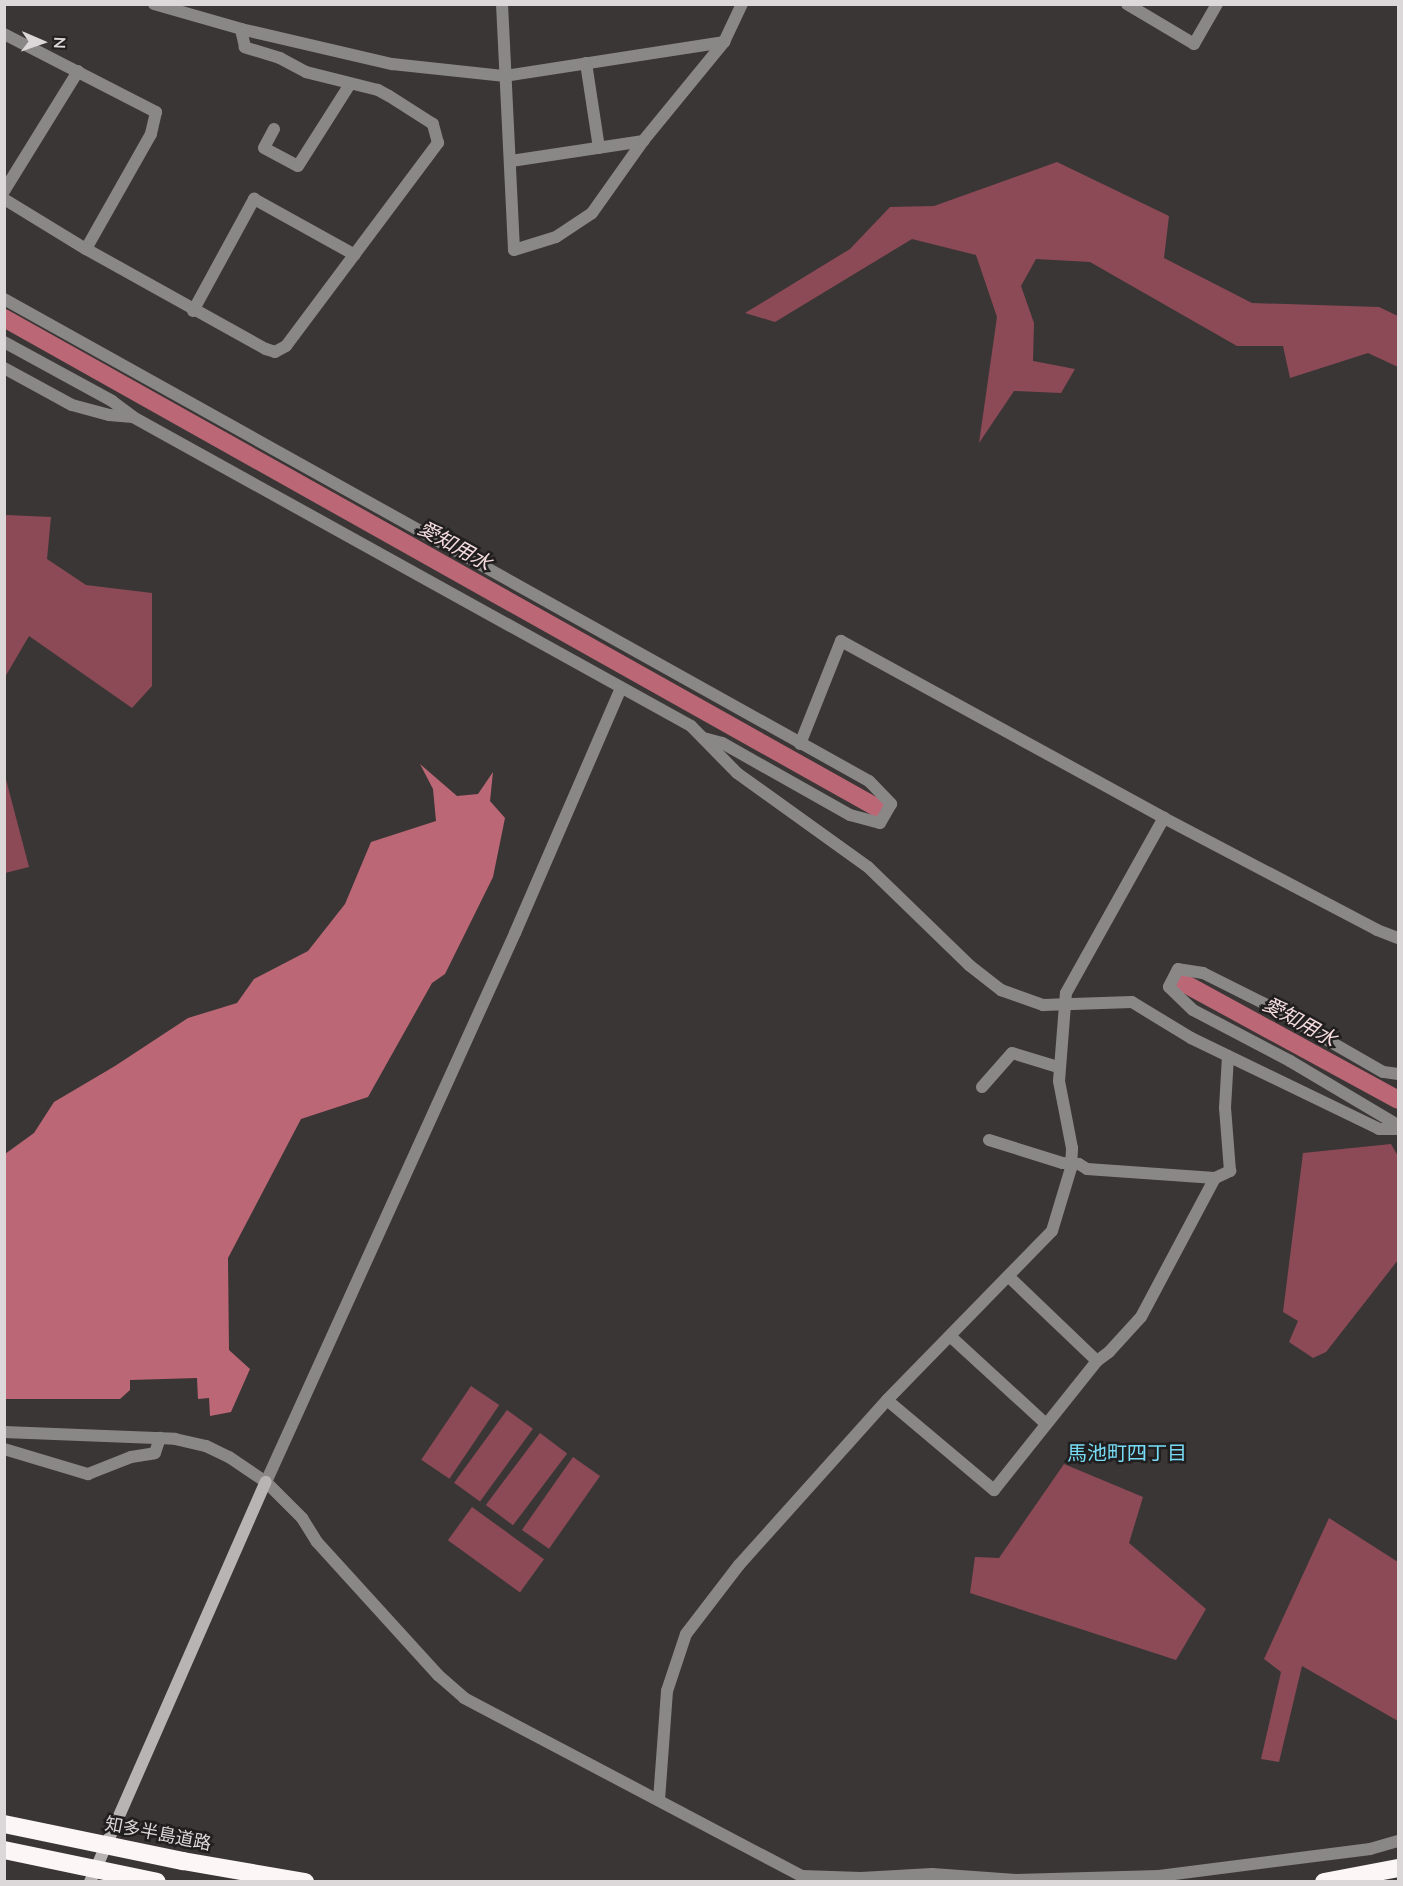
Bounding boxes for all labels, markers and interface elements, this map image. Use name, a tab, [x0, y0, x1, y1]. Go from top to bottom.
north arrow	[12, 12, 72, 72]
text: N	[50, 36, 70, 49]
water label: 愛知用水	[414, 515, 496, 575]
water label: 愛知用水	[1259, 991, 1341, 1051]
district label: 馬池町四丁目	[1067, 1440, 1187, 1464]
street label: 知多半島道路	[103, 1813, 213, 1855]

